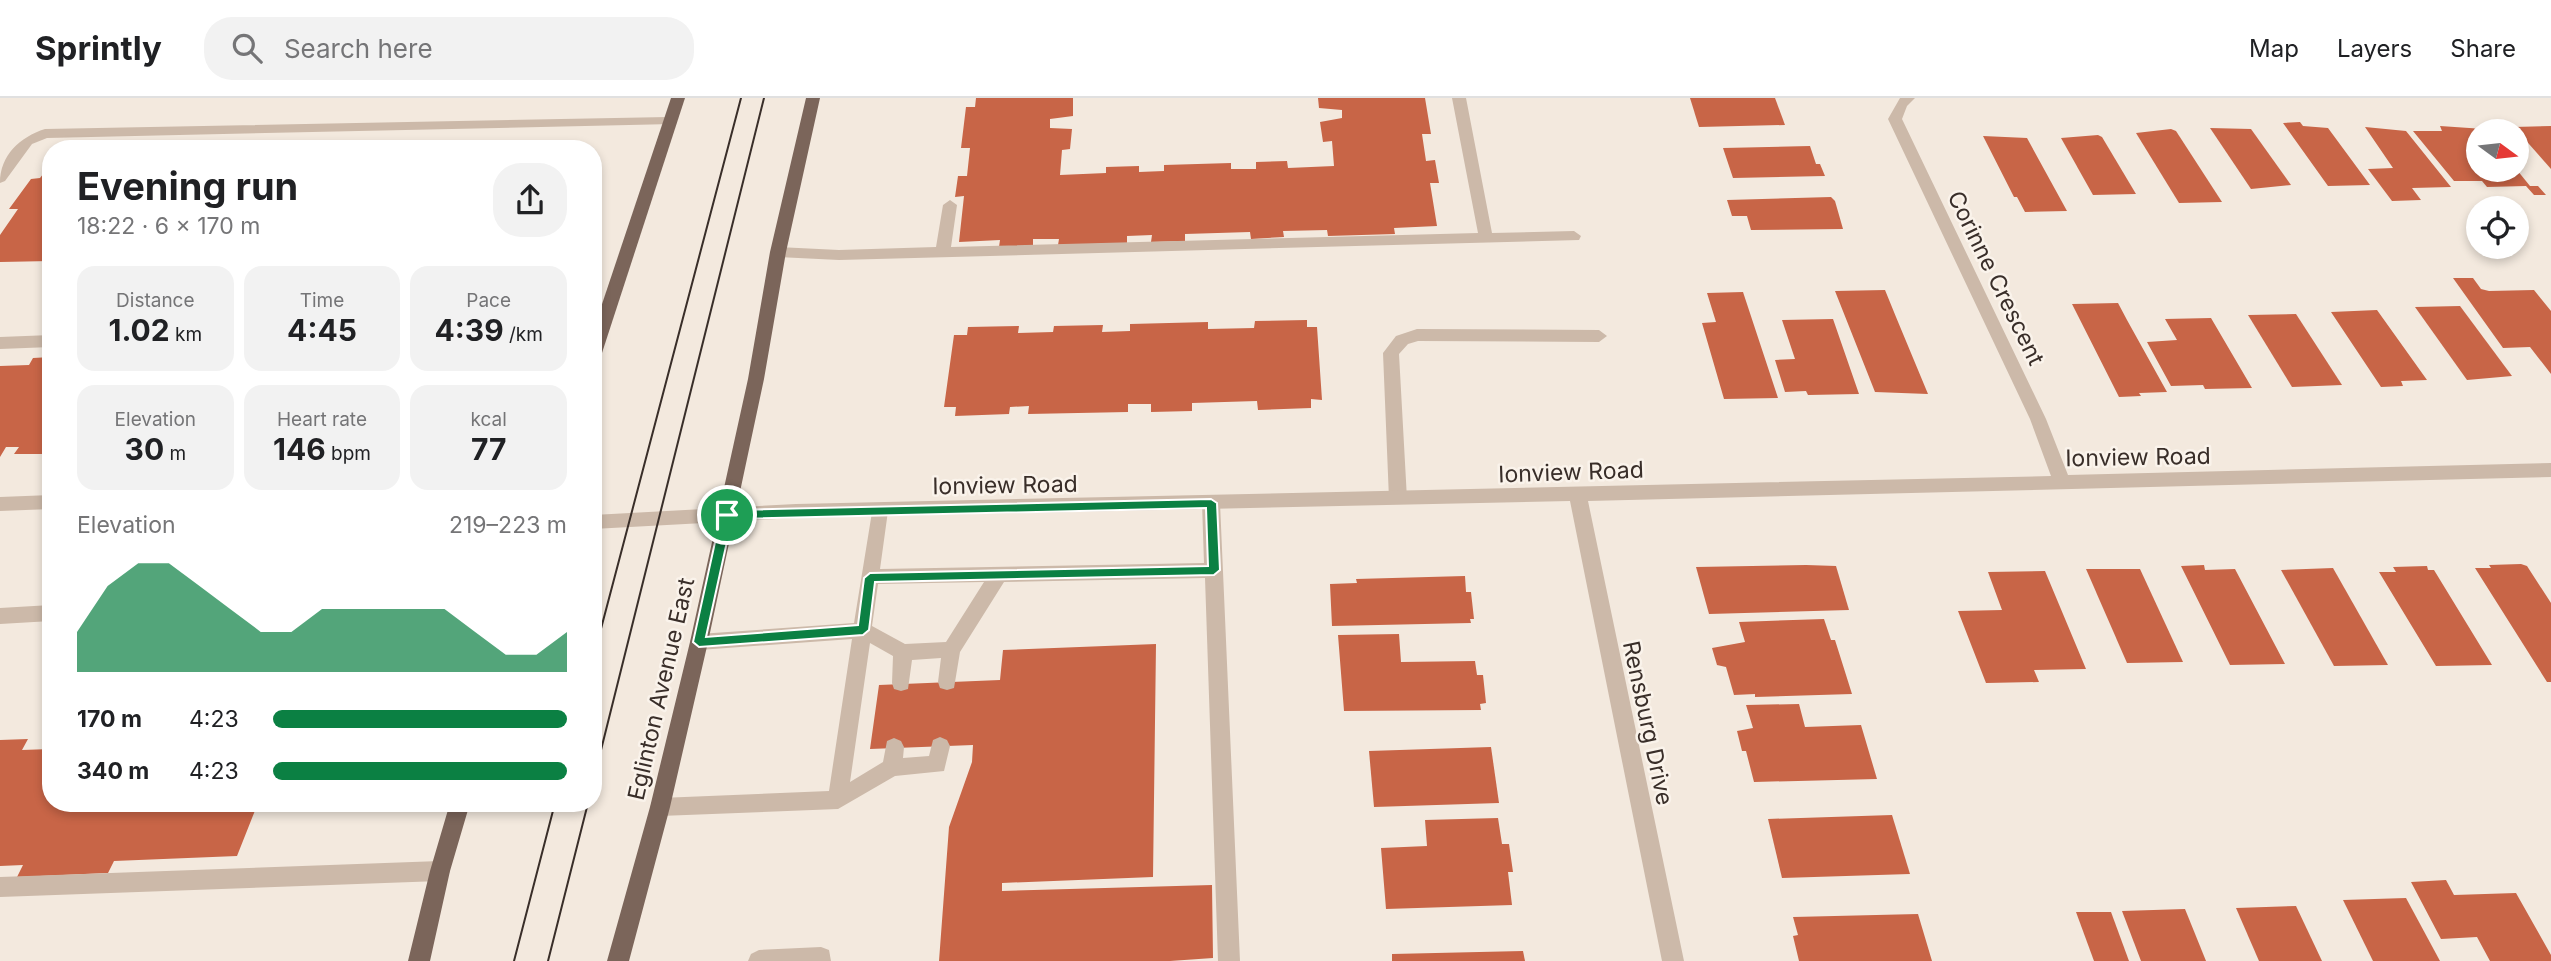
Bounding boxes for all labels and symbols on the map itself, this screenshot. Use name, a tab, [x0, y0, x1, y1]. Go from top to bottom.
north arrow	[2466, 119, 2529, 182]
street label: Corinne Crescent	[1942, 186, 2051, 370]
street label: Ionview Road	[2065, 442, 2211, 472]
street label: Ionview Road	[1498, 455, 1644, 489]
street label: Ionview Road	[932, 470, 1078, 500]
pin	[697, 485, 757, 545]
street label: Eglinton Avenue East	[622, 575, 700, 803]
street label: Rensburg Drive	[1617, 638, 1679, 808]

